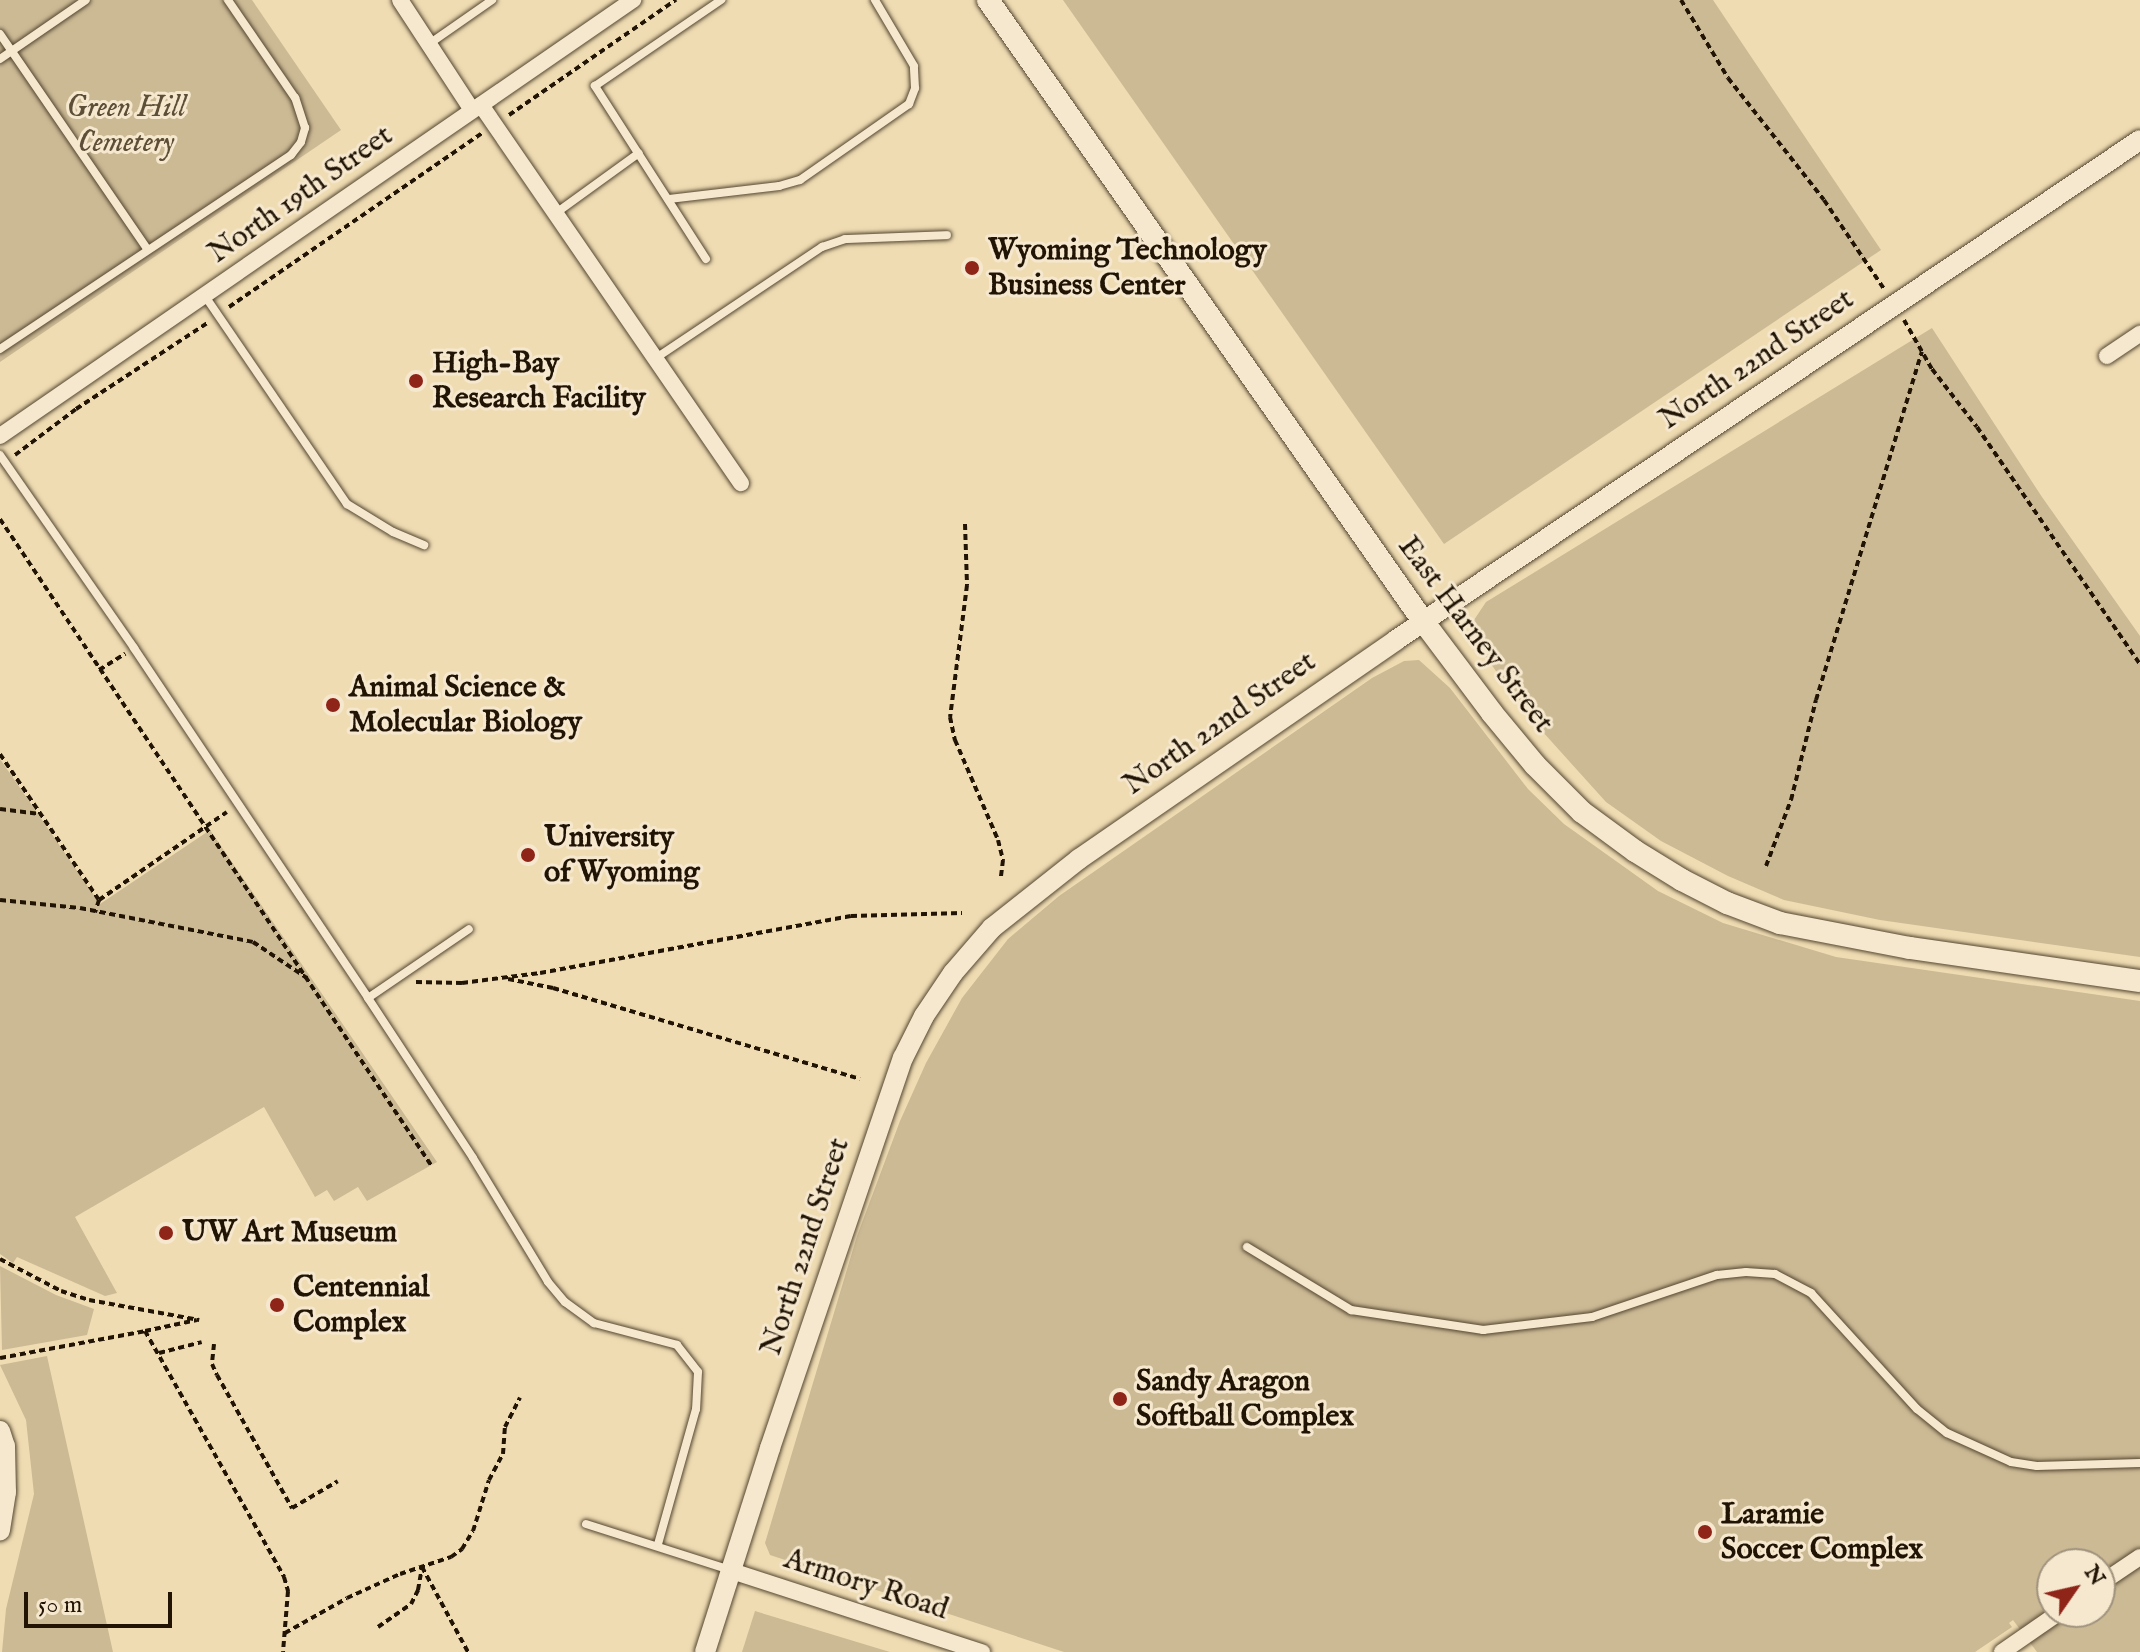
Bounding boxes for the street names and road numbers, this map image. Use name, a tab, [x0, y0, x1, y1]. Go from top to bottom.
street label: North 19th Street	[202, 118, 400, 272]
street label: North 22nd Street	[1653, 282, 1861, 438]
street label: East Harney Street	[1389, 530, 1561, 740]
street label: North 22nd Street	[1117, 644, 1323, 804]
street label: North 22nd Street	[754, 1134, 858, 1360]
street label: Armory Road	[779, 1542, 953, 1628]

